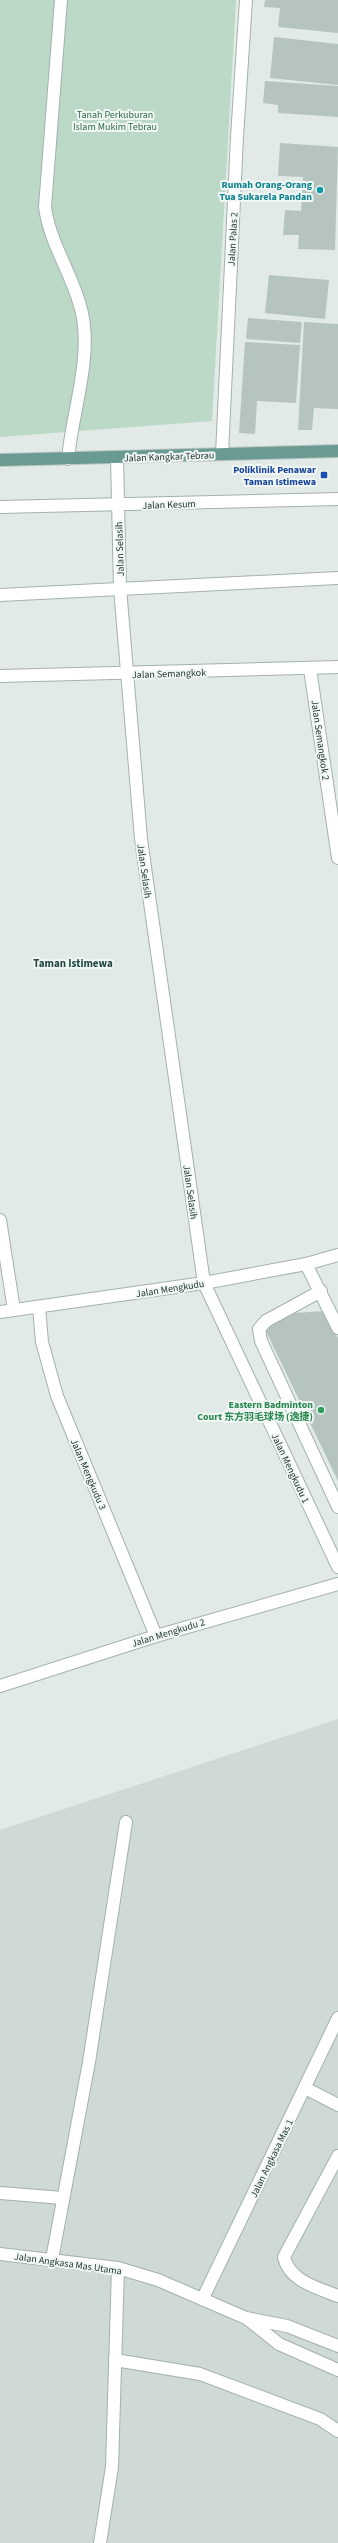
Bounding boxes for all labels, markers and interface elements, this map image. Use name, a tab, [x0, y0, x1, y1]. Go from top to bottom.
park label: Tanah Perkuburan Islam Mukim Tebrau	[73, 108, 157, 134]
place label: Rumah Orang-Orang Tua Sukarela Pandan	[219, 178, 313, 204]
marker: Rumah Orang-Orang Tua Sukarela Pandan	[315, 185, 325, 195]
street label: Jalan Palas 2	[225, 212, 241, 266]
street label: Jalan Kangkar Tebrau	[124, 448, 215, 466]
place label: Poliklinik Penawar Taman Istimewa	[233, 463, 316, 489]
marker: Poliklinik Penawar Taman Istimewa	[319, 470, 329, 480]
street label: Jalan Kesum	[142, 497, 196, 513]
street label: Jalan Selasih	[112, 521, 128, 577]
street label: Jalan Semangkok	[132, 666, 206, 682]
street label: Jalan Semangkok 2	[307, 699, 333, 781]
street label: Jalan Selasih	[133, 843, 155, 899]
district label: Taman Istimewa	[33, 956, 113, 971]
street label: Jalan Selasih	[179, 1164, 201, 1220]
street label: Jalan Mengkudu	[135, 1277, 205, 1301]
place label: Eastern Badminton Court 东方羽毛球场 (逸捷)	[197, 1398, 313, 1424]
marker: Eastern Badminton Court 东方羽毛球场 (逸捷)	[316, 1405, 326, 1415]
street label: Jalan Mengkudu 1	[268, 1431, 312, 1506]
street label: Jalan Mengkudu 3	[67, 1437, 109, 1512]
street label: Jalan Mengkudu 2	[130, 1615, 207, 1651]
street label: Jalan Angkasa Mas 1	[247, 2117, 297, 2200]
street label: Jalan Angkasa Mas Utama	[13, 2250, 123, 2278]

